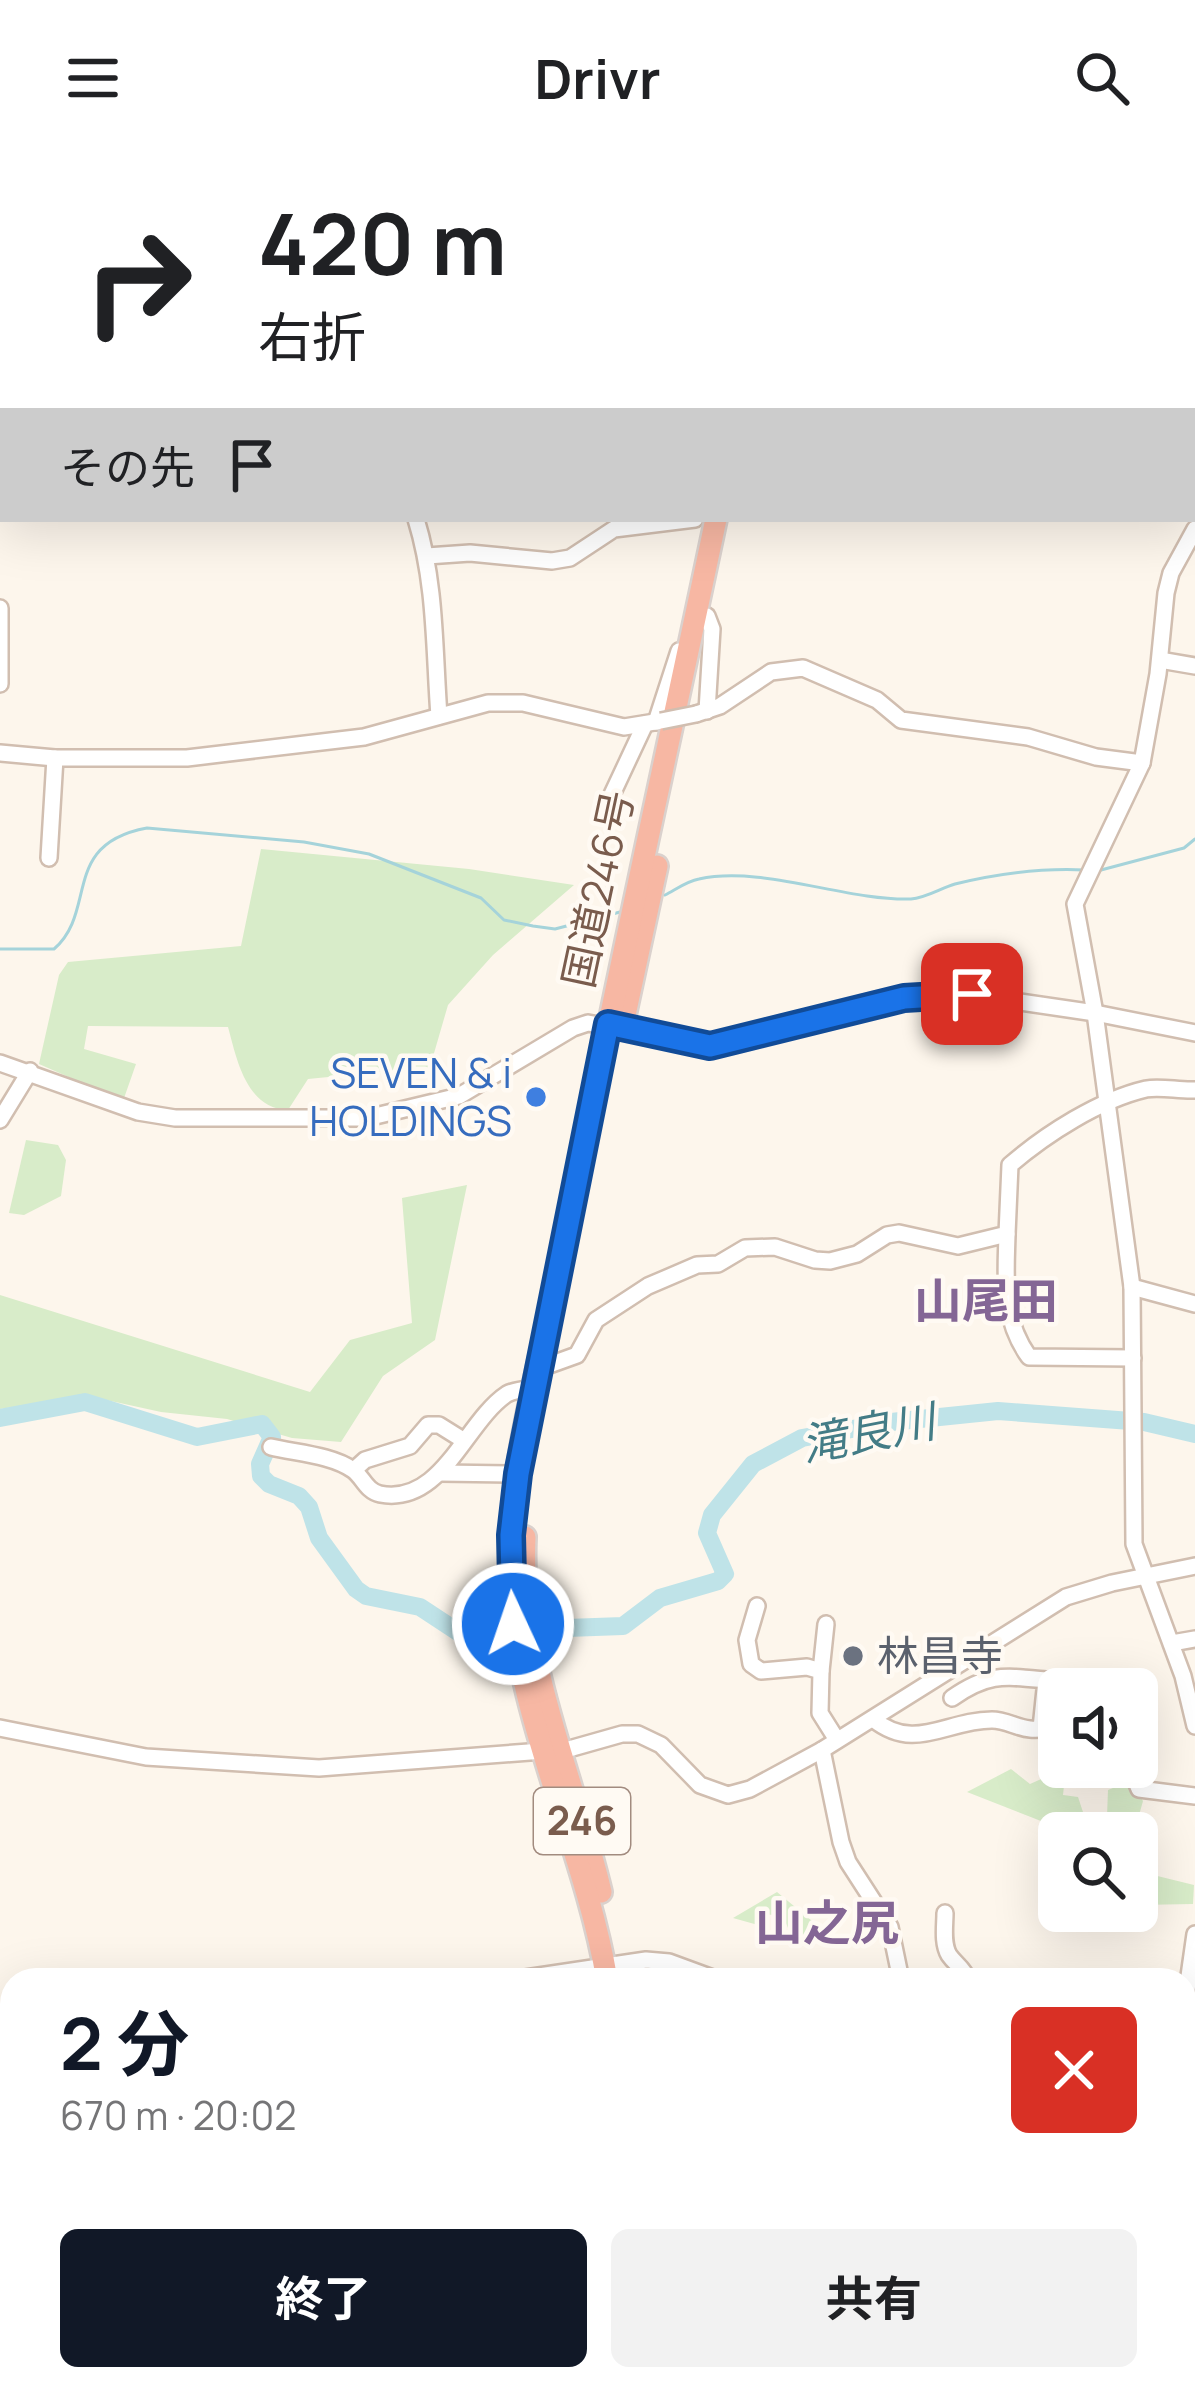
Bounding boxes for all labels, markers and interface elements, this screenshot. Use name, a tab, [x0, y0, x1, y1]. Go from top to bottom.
text: Drivr	[535, 41, 660, 115]
icon: menu	[60, 45, 126, 111]
icon: search	[1069, 45, 1135, 111]
text: 420 m	[258, 185, 507, 300]
icon: right	[60, 204, 216, 360]
text: 右折	[258, 299, 366, 373]
icon: arrive	[219, 432, 285, 498]
text: その先	[60, 436, 195, 498]
street label: 国道246号	[548, 785, 646, 993]
pin	[921, 943, 1023, 1045]
icon: arrive	[939, 961, 1005, 1027]
place label: SEVEN & i HOLDINGS	[309, 1043, 512, 1149]
marker: SEVEN & i HOLDINGS	[523, 1084, 549, 1110]
district label: 山尾田	[914, 1267, 1058, 1332]
water label: 滝良川	[796, 1388, 944, 1475]
position arrow	[450, 1561, 576, 1687]
place label: 林昌寺	[877, 1626, 1003, 1684]
marker: 林昌寺	[840, 1643, 866, 1669]
map controls	[1038, 1668, 1158, 1932]
button: sound	[1038, 1668, 1158, 1788]
road number: 246	[534, 1788, 630, 1854]
button: search	[1038, 1812, 1158, 1932]
district label: 山之尻	[755, 1889, 899, 1954]
text: 2 分	[60, 1993, 189, 2092]
button: close	[1011, 2007, 1137, 2133]
text: 670 m · 20:02	[60, 2088, 297, 2142]
button: 終了	[60, 2229, 587, 2367]
button: 共有	[611, 2229, 1137, 2367]

